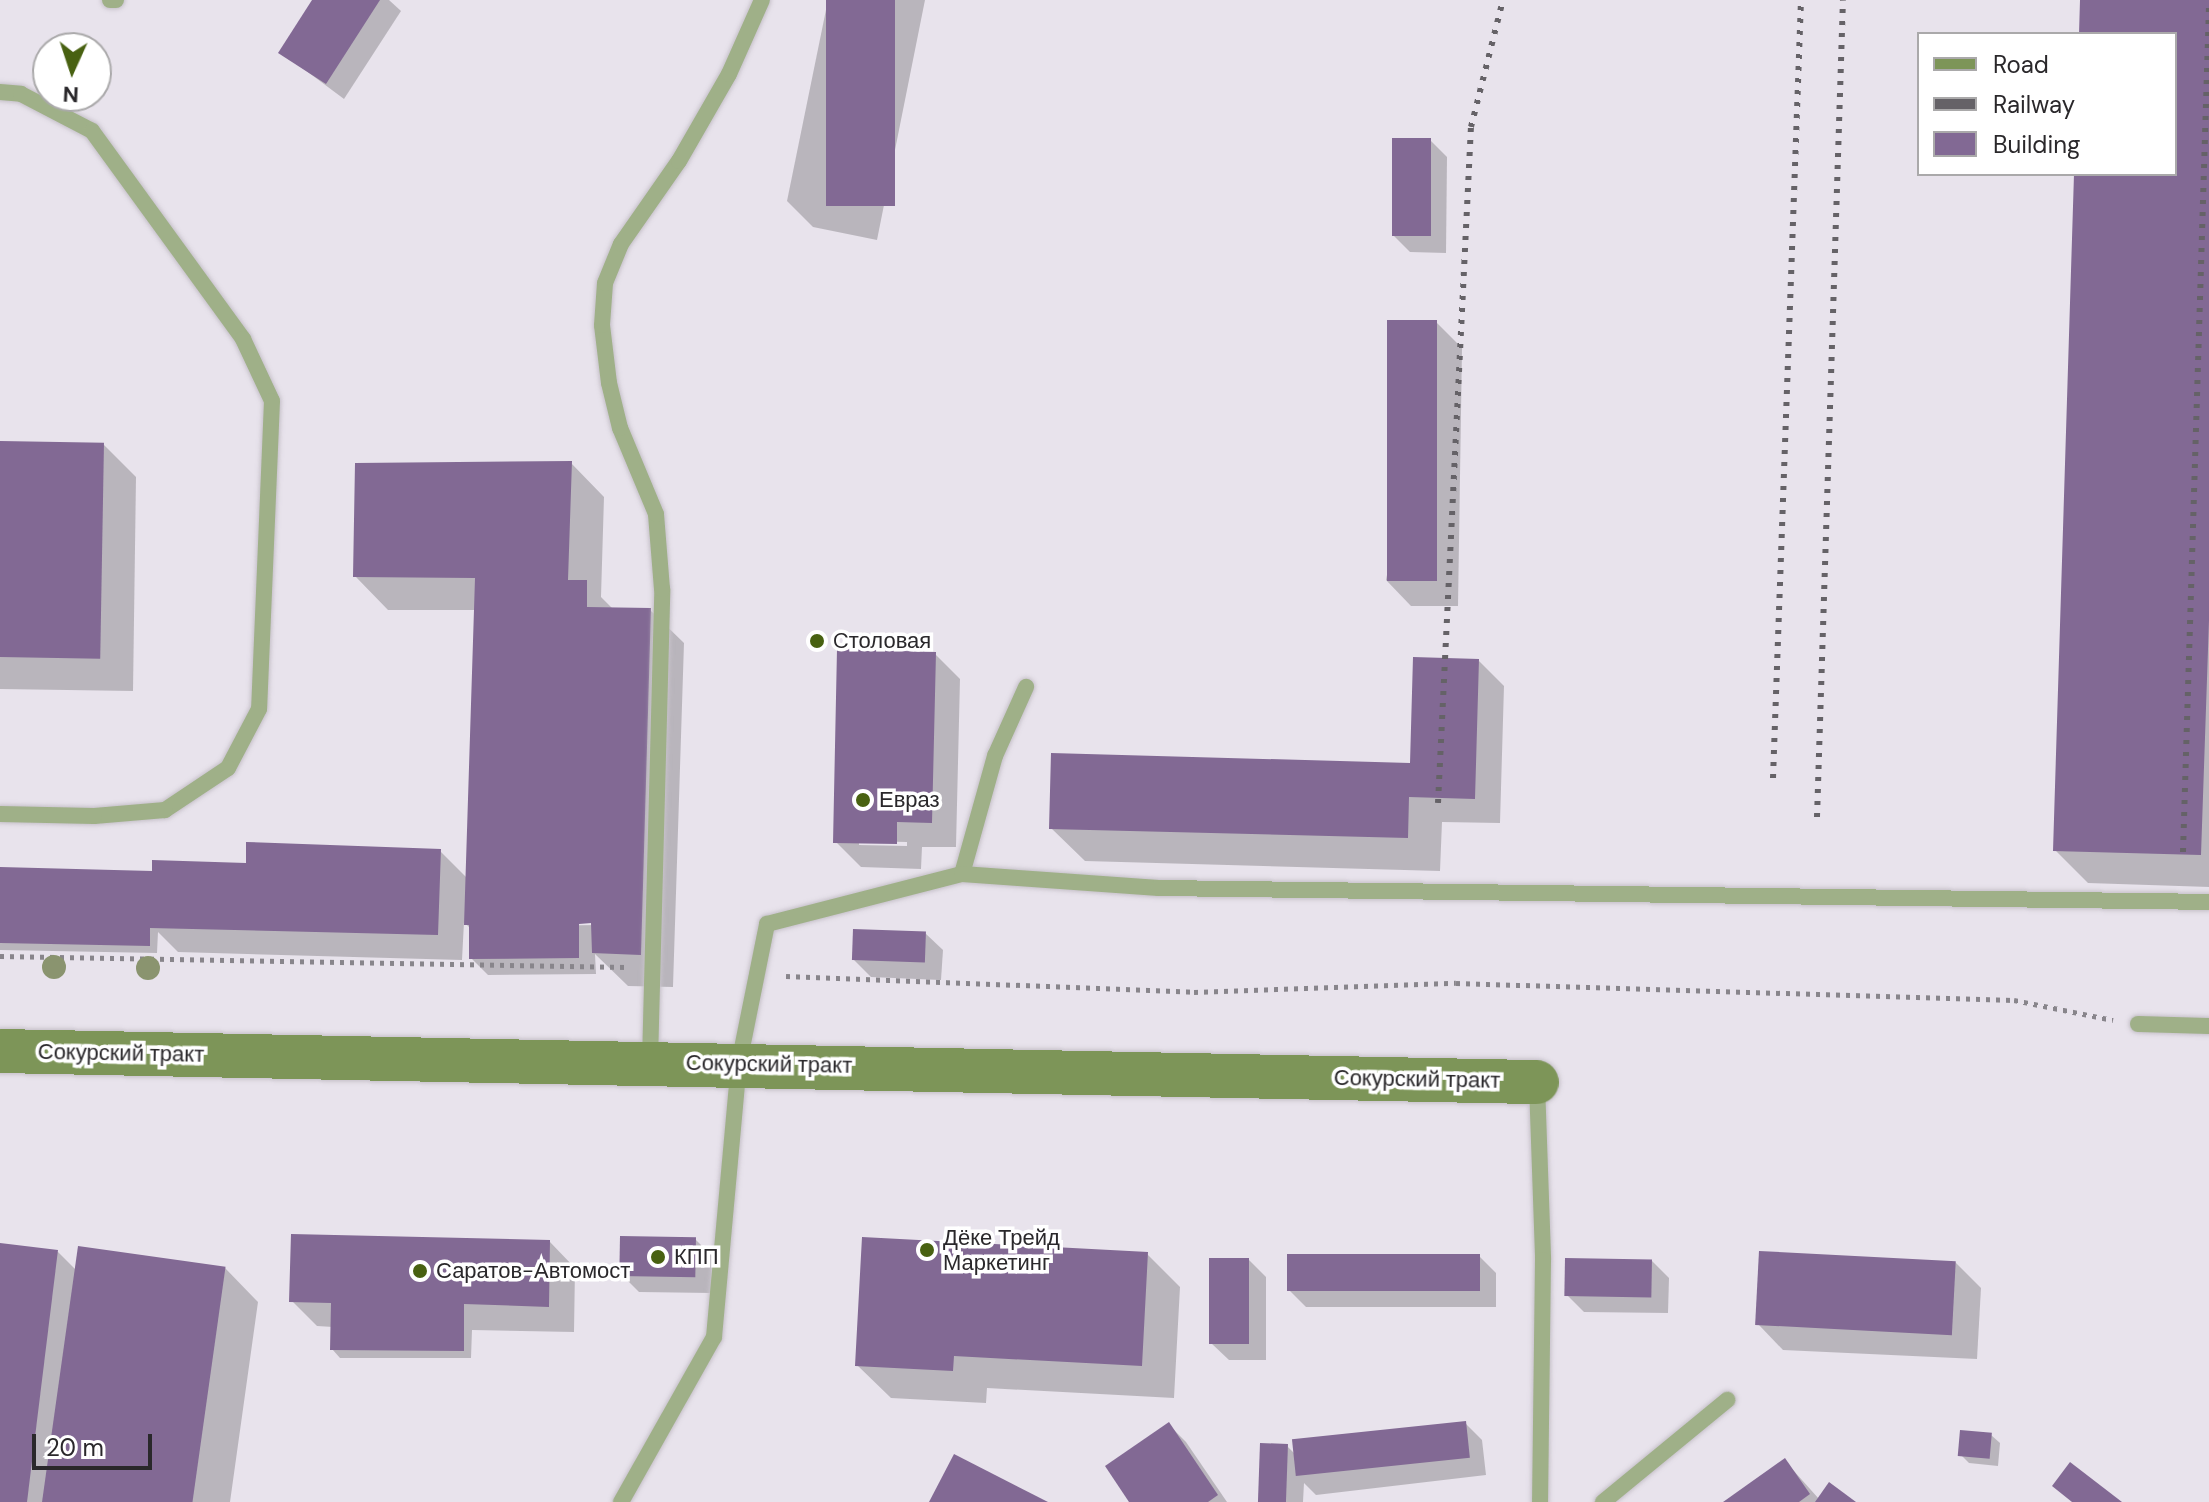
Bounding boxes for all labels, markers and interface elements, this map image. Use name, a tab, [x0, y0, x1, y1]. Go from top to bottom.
north arrow	[32, 32, 112, 112]
legend	[1917, 32, 2177, 176]
text: Road	[1993, 49, 2049, 80]
text: N	[62, 80, 80, 109]
text: Railway	[1993, 89, 2075, 120]
text: Building	[1993, 129, 2080, 160]
place label: Cтоловая	[833, 628, 931, 654]
marker: Cтоловая	[808, 632, 826, 650]
place label: Евраз	[879, 787, 940, 813]
marker: Евраз	[854, 791, 872, 809]
street label: Сокурский тракт	[38, 1038, 204, 1068]
street label: Сокурский тракт	[686, 1049, 852, 1079]
street label: Сокурский тракт	[1334, 1064, 1500, 1094]
place label: Дёке Трейд Маркетинг	[943, 1224, 1060, 1276]
marker: Дёке Трейд Маркетинг	[918, 1241, 936, 1259]
place label: КПП	[674, 1244, 718, 1270]
marker: КПП	[649, 1248, 667, 1266]
place label: Саратов-Автомост	[436, 1258, 630, 1284]
marker: Саратов-Автомост	[411, 1262, 429, 1280]
scale bar	[36, 1418, 156, 1468]
text: 20 m	[46, 1432, 104, 1463]

